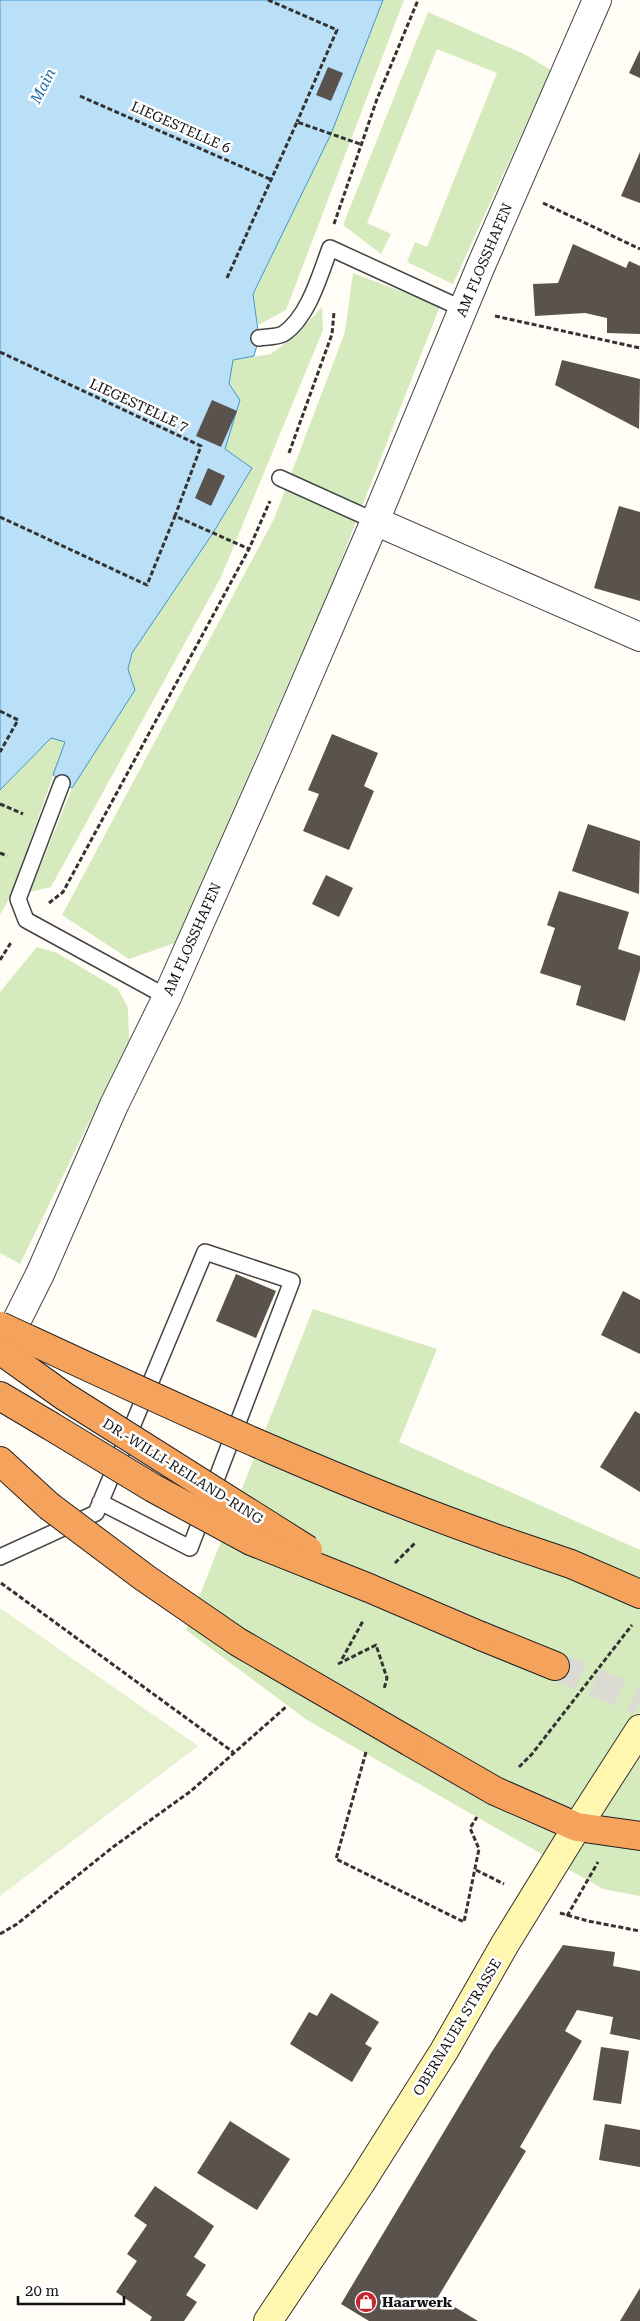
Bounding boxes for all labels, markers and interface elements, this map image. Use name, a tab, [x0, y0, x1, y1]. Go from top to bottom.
water label: Main	[26, 65, 59, 108]
street label: LIEGESTELLE 6	[129, 98, 233, 156]
street label: AM FLOSSHAFEN	[453, 201, 515, 319]
street label: LIEGESTELLE 7	[87, 375, 191, 435]
street label: AM FLOSSHAFEN	[160, 880, 224, 998]
street label: DR.-WILLI-REILAND-RING	[100, 1415, 266, 1527]
street label: OBERNAUER STRASSE	[410, 1956, 504, 2098]
scale bar	[18, 2274, 124, 2306]
text: 20 m	[25, 2282, 60, 2300]
shop icon: Haarwerk	[354, 2290, 378, 2314]
place label: Haarwerk	[382, 2294, 453, 2310]

